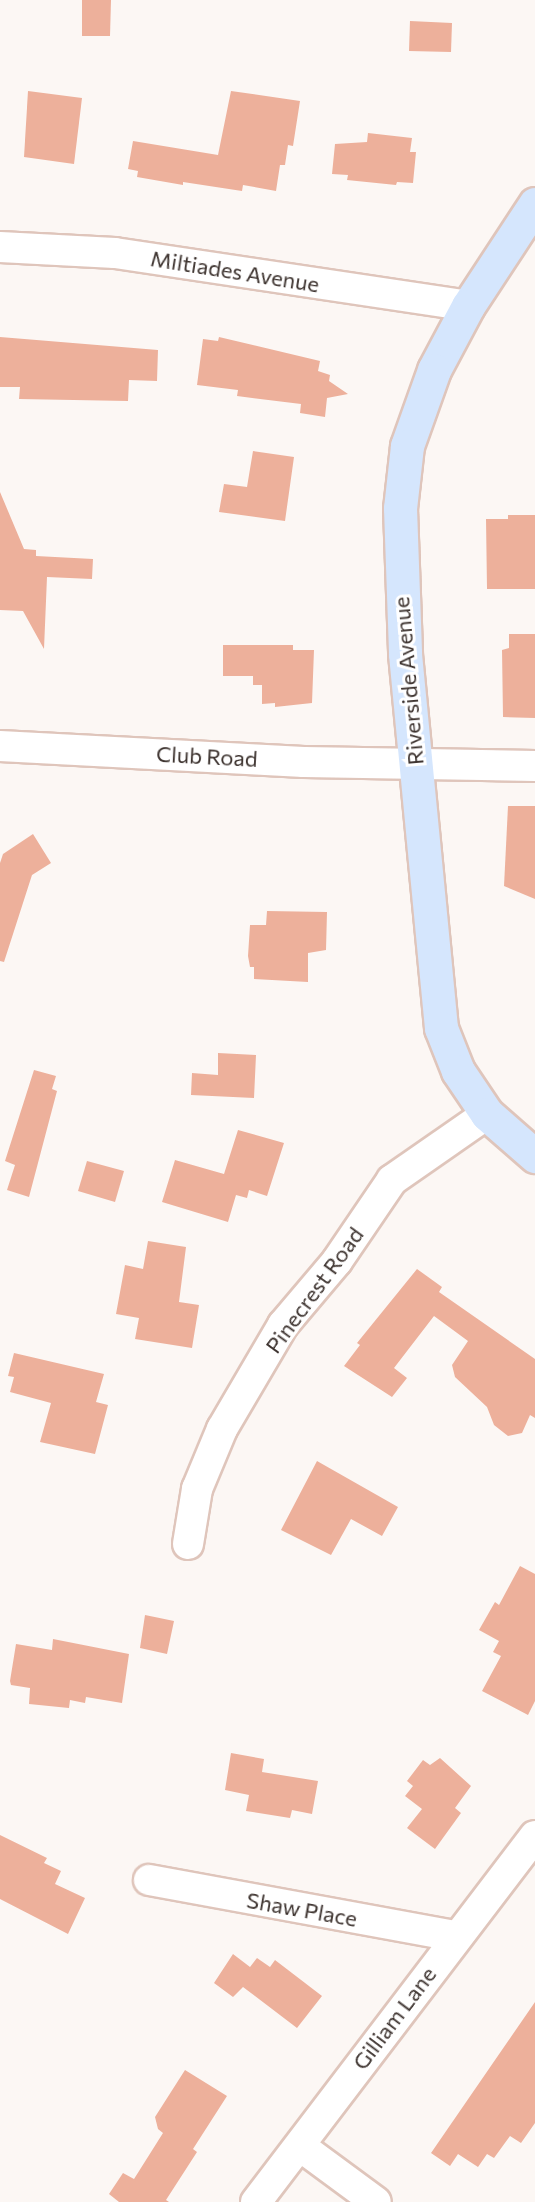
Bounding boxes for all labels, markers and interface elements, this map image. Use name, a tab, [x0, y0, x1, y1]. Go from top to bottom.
street label: Miltiades Avenue	[149, 245, 321, 297]
street label: Riverside Avenue	[387, 596, 429, 766]
street label: Club Road	[156, 740, 258, 772]
street label: Pinecrest Road	[259, 1222, 369, 1358]
street label: Shaw Place	[245, 1886, 359, 1932]
street label: Gilliam Lane	[347, 1961, 441, 2075]

